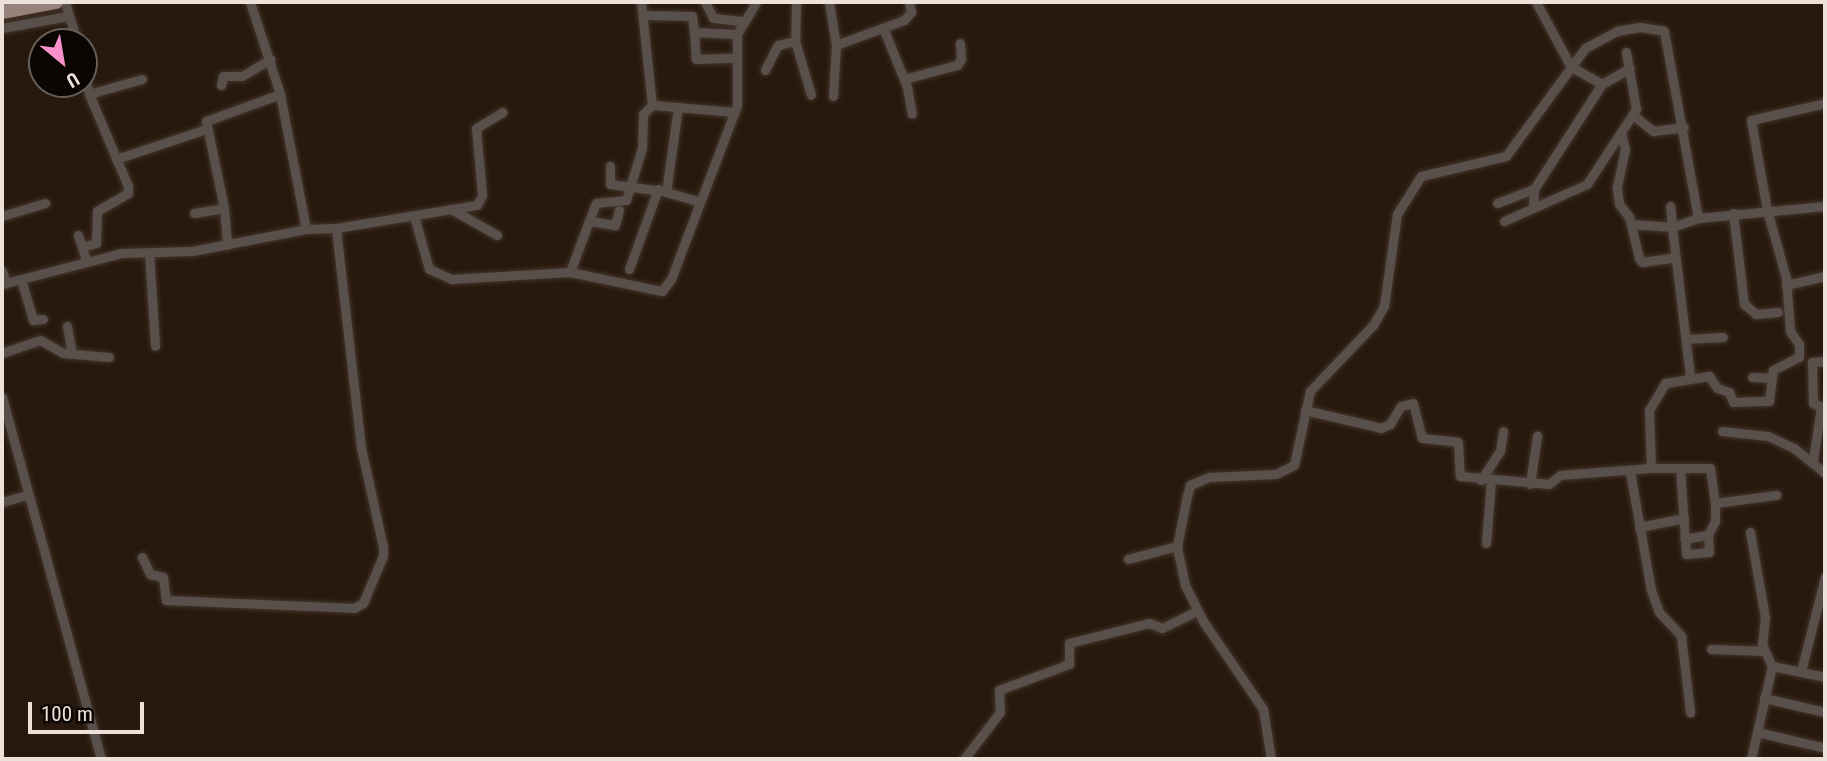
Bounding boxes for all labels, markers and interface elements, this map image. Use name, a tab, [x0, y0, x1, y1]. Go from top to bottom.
north arrow	[28, 28, 98, 98]
text: U	[62, 67, 83, 93]
scale bar	[32, 688, 147, 732]
text: 100 m	[41, 702, 93, 726]

